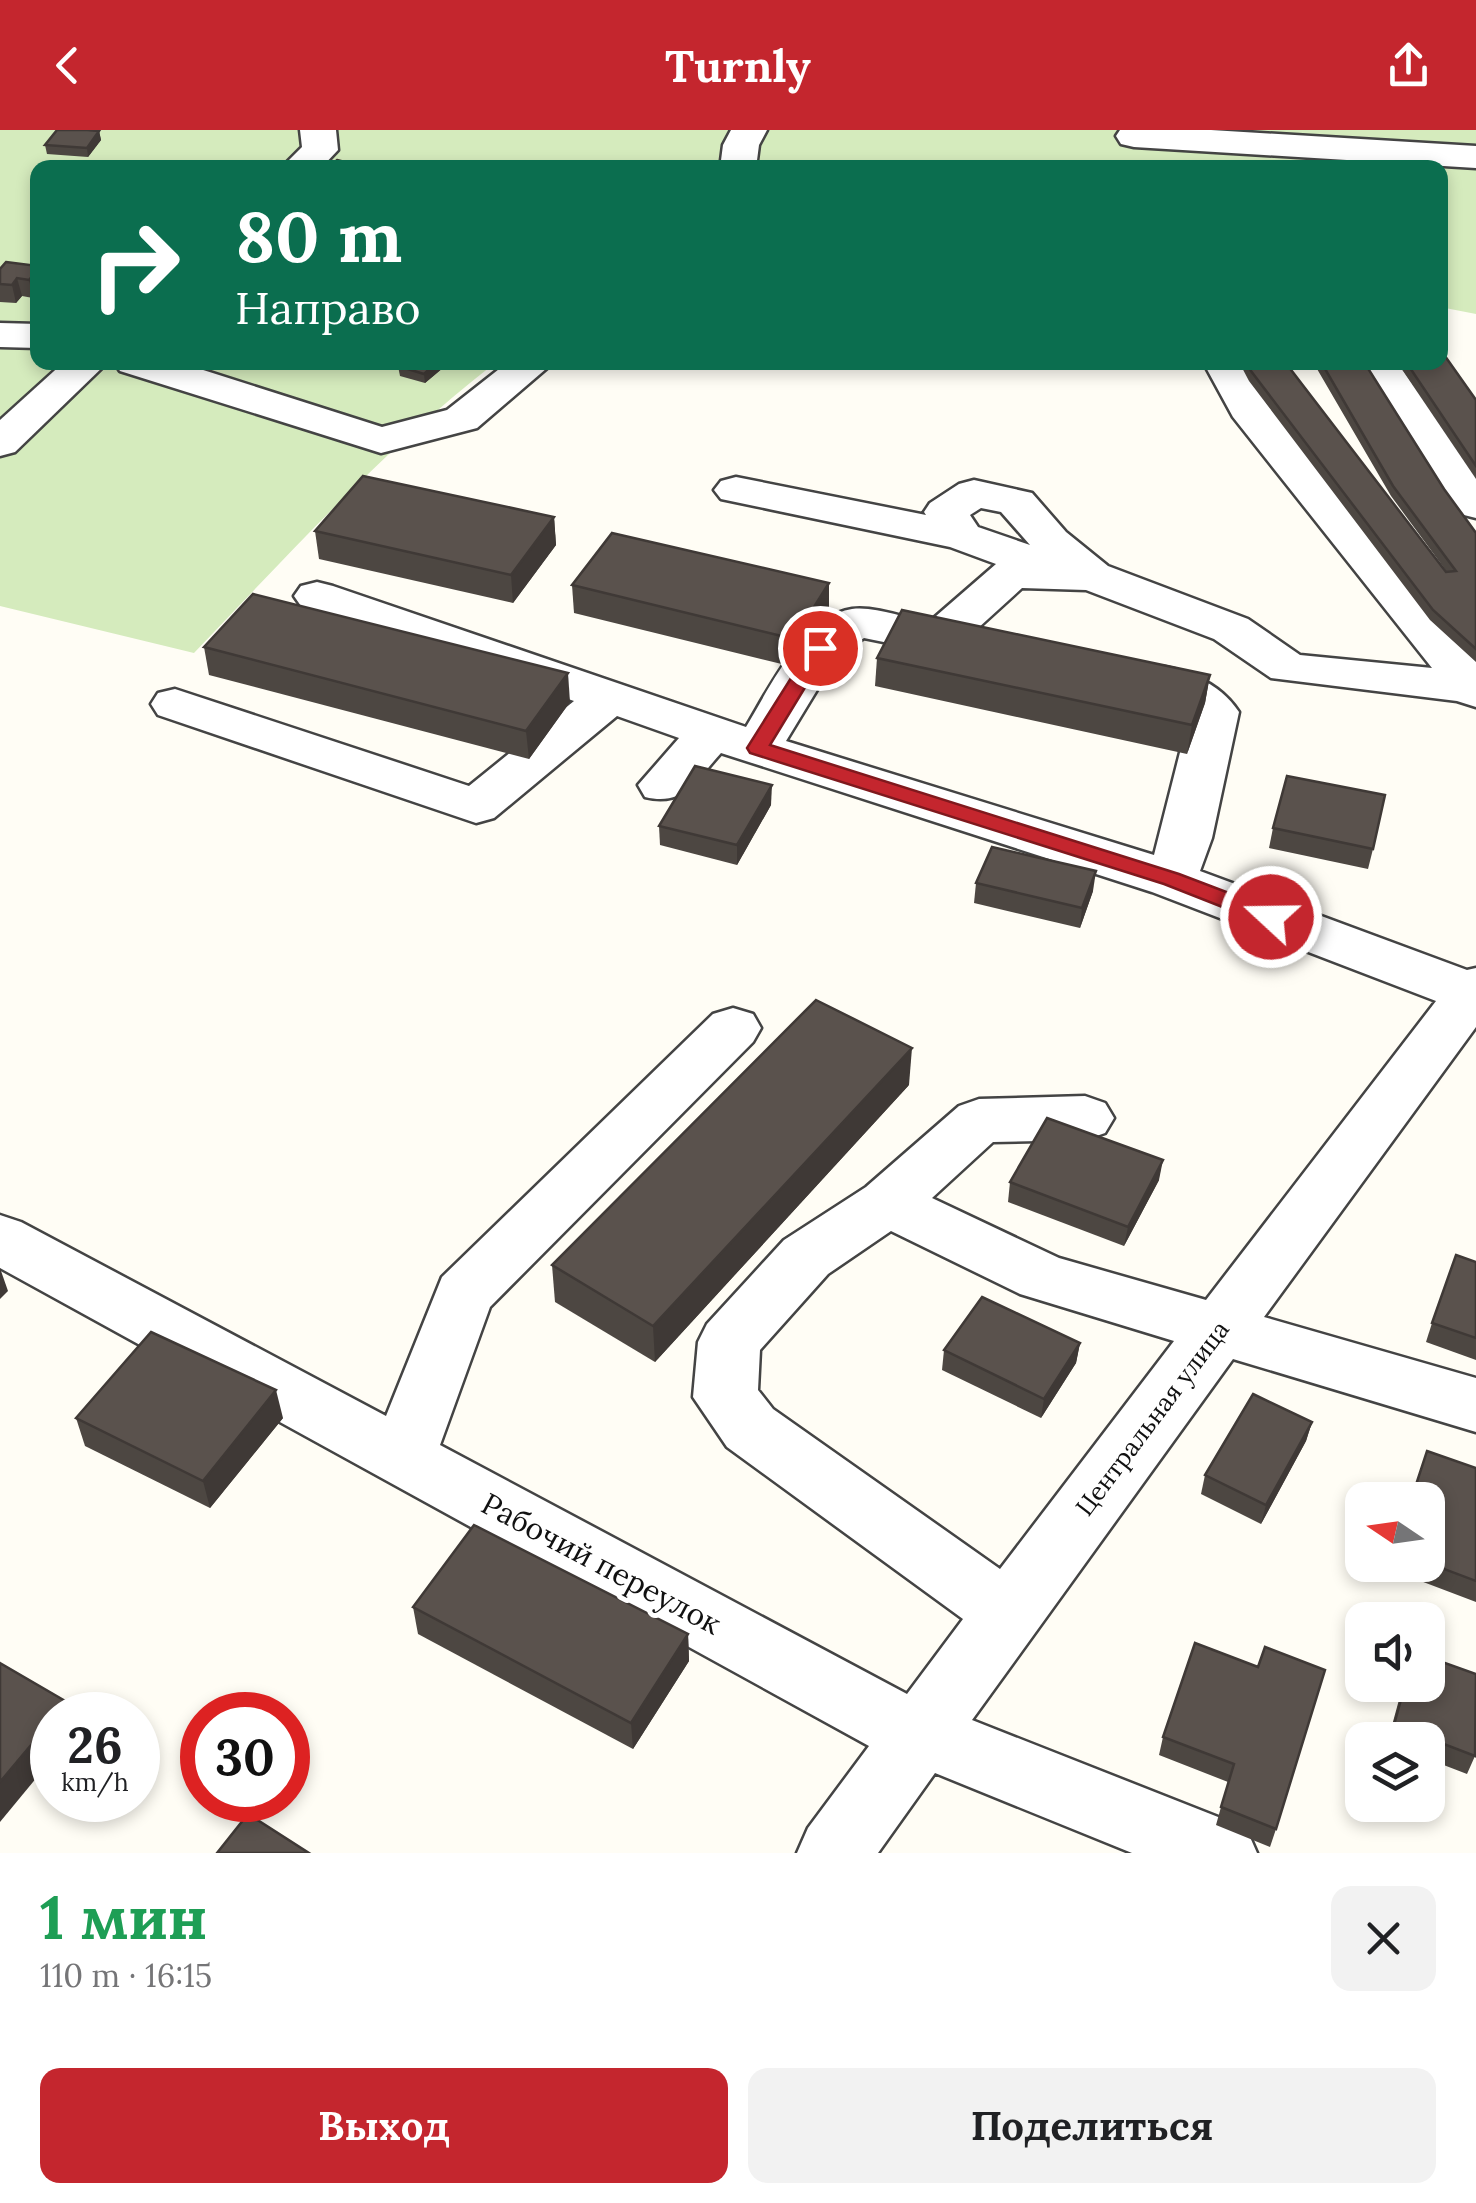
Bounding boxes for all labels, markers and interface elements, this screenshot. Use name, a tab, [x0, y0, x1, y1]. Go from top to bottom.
text: Turnly	[665, 37, 811, 94]
icon: back	[40, 38, 95, 93]
icon: share	[1381, 38, 1436, 93]
text: 80 m	[235, 192, 402, 281]
icon: right	[70, 200, 200, 330]
text: Направо	[235, 279, 421, 336]
pin	[778, 606, 863, 691]
icon: arrive	[793, 621, 848, 676]
position arrow	[1219, 865, 1323, 969]
street label: Центральная улица	[1068, 1314, 1236, 1522]
north arrow	[1345, 1482, 1445, 1582]
map controls	[1345, 1482, 1445, 1822]
street label: Рабочий переулок	[475, 1484, 728, 1643]
button: sound	[1345, 1602, 1445, 1702]
speed limit sign: 30	[180, 1692, 310, 1822]
text: 26	[67, 1713, 123, 1777]
button: layers	[1345, 1722, 1445, 1822]
text: km/h	[61, 1766, 129, 1798]
text: 1 мин	[40, 1879, 208, 1955]
button: close	[1331, 1886, 1436, 1991]
text: 110 m · 16:15	[40, 1955, 212, 1996]
button: Выход	[40, 2068, 728, 2183]
button: Поделиться	[748, 2068, 1436, 2183]

